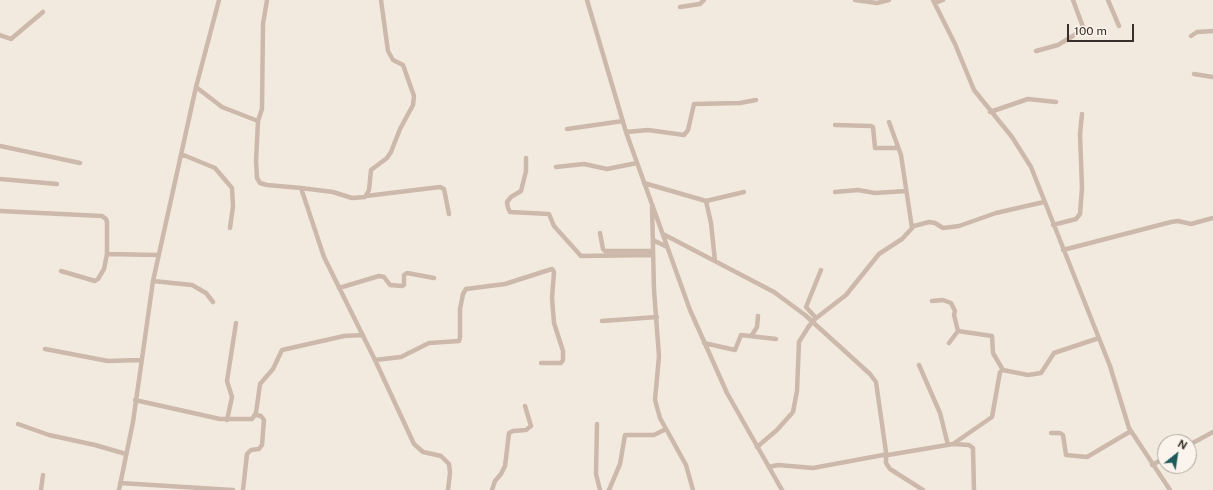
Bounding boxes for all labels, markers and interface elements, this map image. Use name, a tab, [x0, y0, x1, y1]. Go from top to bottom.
scale bar	[1069, 16, 1136, 42]
text: 100 m	[1074, 24, 1107, 38]
north arrow	[1157, 434, 1197, 474]
text: N	[1176, 437, 1189, 452]

